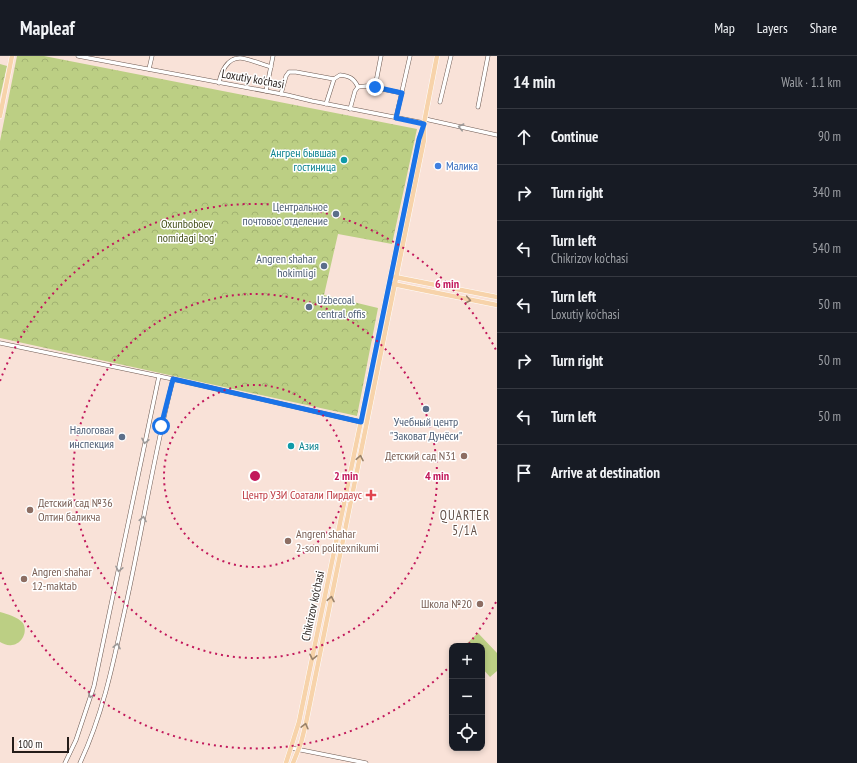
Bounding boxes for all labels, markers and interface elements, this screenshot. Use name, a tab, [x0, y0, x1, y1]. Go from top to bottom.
text: Mapleaf	[20, 16, 75, 40]
text: Map	[714, 19, 735, 37]
text: Layers	[757, 19, 788, 37]
text: Share	[810, 19, 837, 37]
street label: Loxutiy ko'chasi	[220, 66, 286, 91]
text: 14 min	[513, 71, 555, 93]
text: Walk · 1.1 km	[781, 74, 841, 91]
route end	[366, 78, 384, 96]
one-way arrow	[458, 123, 464, 131]
icon: ahead	[513, 126, 535, 148]
text: Continue	[551, 127, 598, 146]
text: 90 m	[818, 128, 841, 145]
place label: Ангрен бывшая гостиница	[271, 145, 336, 174]
marker: Ангрен бывшая гостиница	[339, 155, 349, 165]
place label: Малика	[446, 158, 478, 173]
marker: Малика	[433, 161, 443, 171]
icon: right	[513, 182, 535, 204]
text: Turn right	[551, 183, 603, 202]
text: 340 m	[812, 184, 841, 201]
place label: Центральное почтовое отделение	[243, 199, 328, 228]
marker: Центральное почтовое отделение	[331, 209, 341, 219]
park label: Oxunboboev nomidagi bog'	[158, 216, 216, 245]
text: Turn left	[551, 231, 596, 250]
icon: left	[513, 238, 535, 260]
text: 540 m	[812, 240, 841, 257]
text: Chikrizov ko'chasi	[551, 250, 628, 267]
place label: Angren shahar hokimligi	[256, 251, 317, 280]
marker: Angren shahar hokimligi	[319, 261, 329, 271]
text: 6 min	[435, 276, 459, 291]
text: Turn left	[551, 287, 596, 306]
place label: Uzbecoal central offis	[317, 292, 365, 321]
icon: left	[513, 294, 535, 316]
one-way arrow	[465, 295, 471, 303]
text: 50 m	[818, 296, 841, 313]
marker: Uzbecoal central offis	[304, 302, 314, 312]
text: Loxutiy ko'chasi	[551, 306, 620, 323]
icon: right	[513, 350, 535, 372]
text: Turn right	[551, 351, 603, 370]
text: 50 m	[818, 352, 841, 369]
marker: Учебный центр "Заковат Дунёси"	[421, 404, 431, 414]
icon: left	[513, 406, 535, 428]
text: Turn left	[551, 407, 596, 426]
text: 50 m	[818, 408, 841, 425]
place label: Учебный центр "Заковат Дунёси"	[390, 414, 462, 443]
route start	[152, 417, 170, 435]
place label: Налоговая инспекция	[69, 422, 114, 451]
marker: Налоговая инспекция	[117, 432, 127, 442]
one-way arrow	[141, 438, 150, 444]
place label: Азия	[299, 438, 319, 453]
marker: Азия	[286, 441, 296, 451]
place label: Детский сад N31	[385, 448, 456, 463]
marker: Детский сад N31	[459, 451, 469, 461]
one-way arrow	[355, 454, 363, 461]
icon: arrive	[513, 462, 535, 484]
text: Arrive at destination	[551, 463, 660, 482]
text: 2 min	[334, 468, 358, 483]
text: 4 min	[425, 468, 449, 483]
centre of rings	[248, 469, 262, 483]
place label: Центр УЗИ Соатали Пирдаус	[242, 487, 363, 502]
marker: Центр УЗИ Соатали Пирдаус	[365, 489, 377, 501]
place label: Детский сад №36 Олтин баликча	[38, 495, 113, 524]
marker: Детский сад №36 Олтин баликча	[25, 505, 35, 515]
district label: QUARTER 5/1A	[440, 507, 490, 539]
one-way arrow	[139, 516, 147, 522]
place label: Angren shahar 2-son politexnikumi	[296, 526, 379, 555]
marker: Angren shahar 2-son politexnikumi	[283, 536, 293, 546]
place label: Angren shahar 12-maktab	[32, 564, 92, 593]
one-way arrow	[115, 565, 123, 572]
street label: Chikrizov ko'chasi	[298, 569, 327, 642]
marker: Angren shahar 12-maktab	[19, 574, 29, 584]
one-way arrow	[327, 596, 335, 602]
place label: Школа №20	[421, 596, 472, 611]
marker: Школа №20	[475, 599, 485, 609]
one-way arrow	[112, 643, 120, 649]
map controls	[449, 643, 485, 751]
button: +	[449, 643, 485, 679]
one-way arrow	[309, 654, 317, 660]
button: −	[449, 679, 485, 715]
one-way arrow	[87, 692, 96, 699]
button: locate	[449, 715, 485, 751]
one-way arrow	[300, 723, 309, 730]
scale bar	[12, 735, 69, 754]
text: 100 m	[18, 737, 42, 751]

